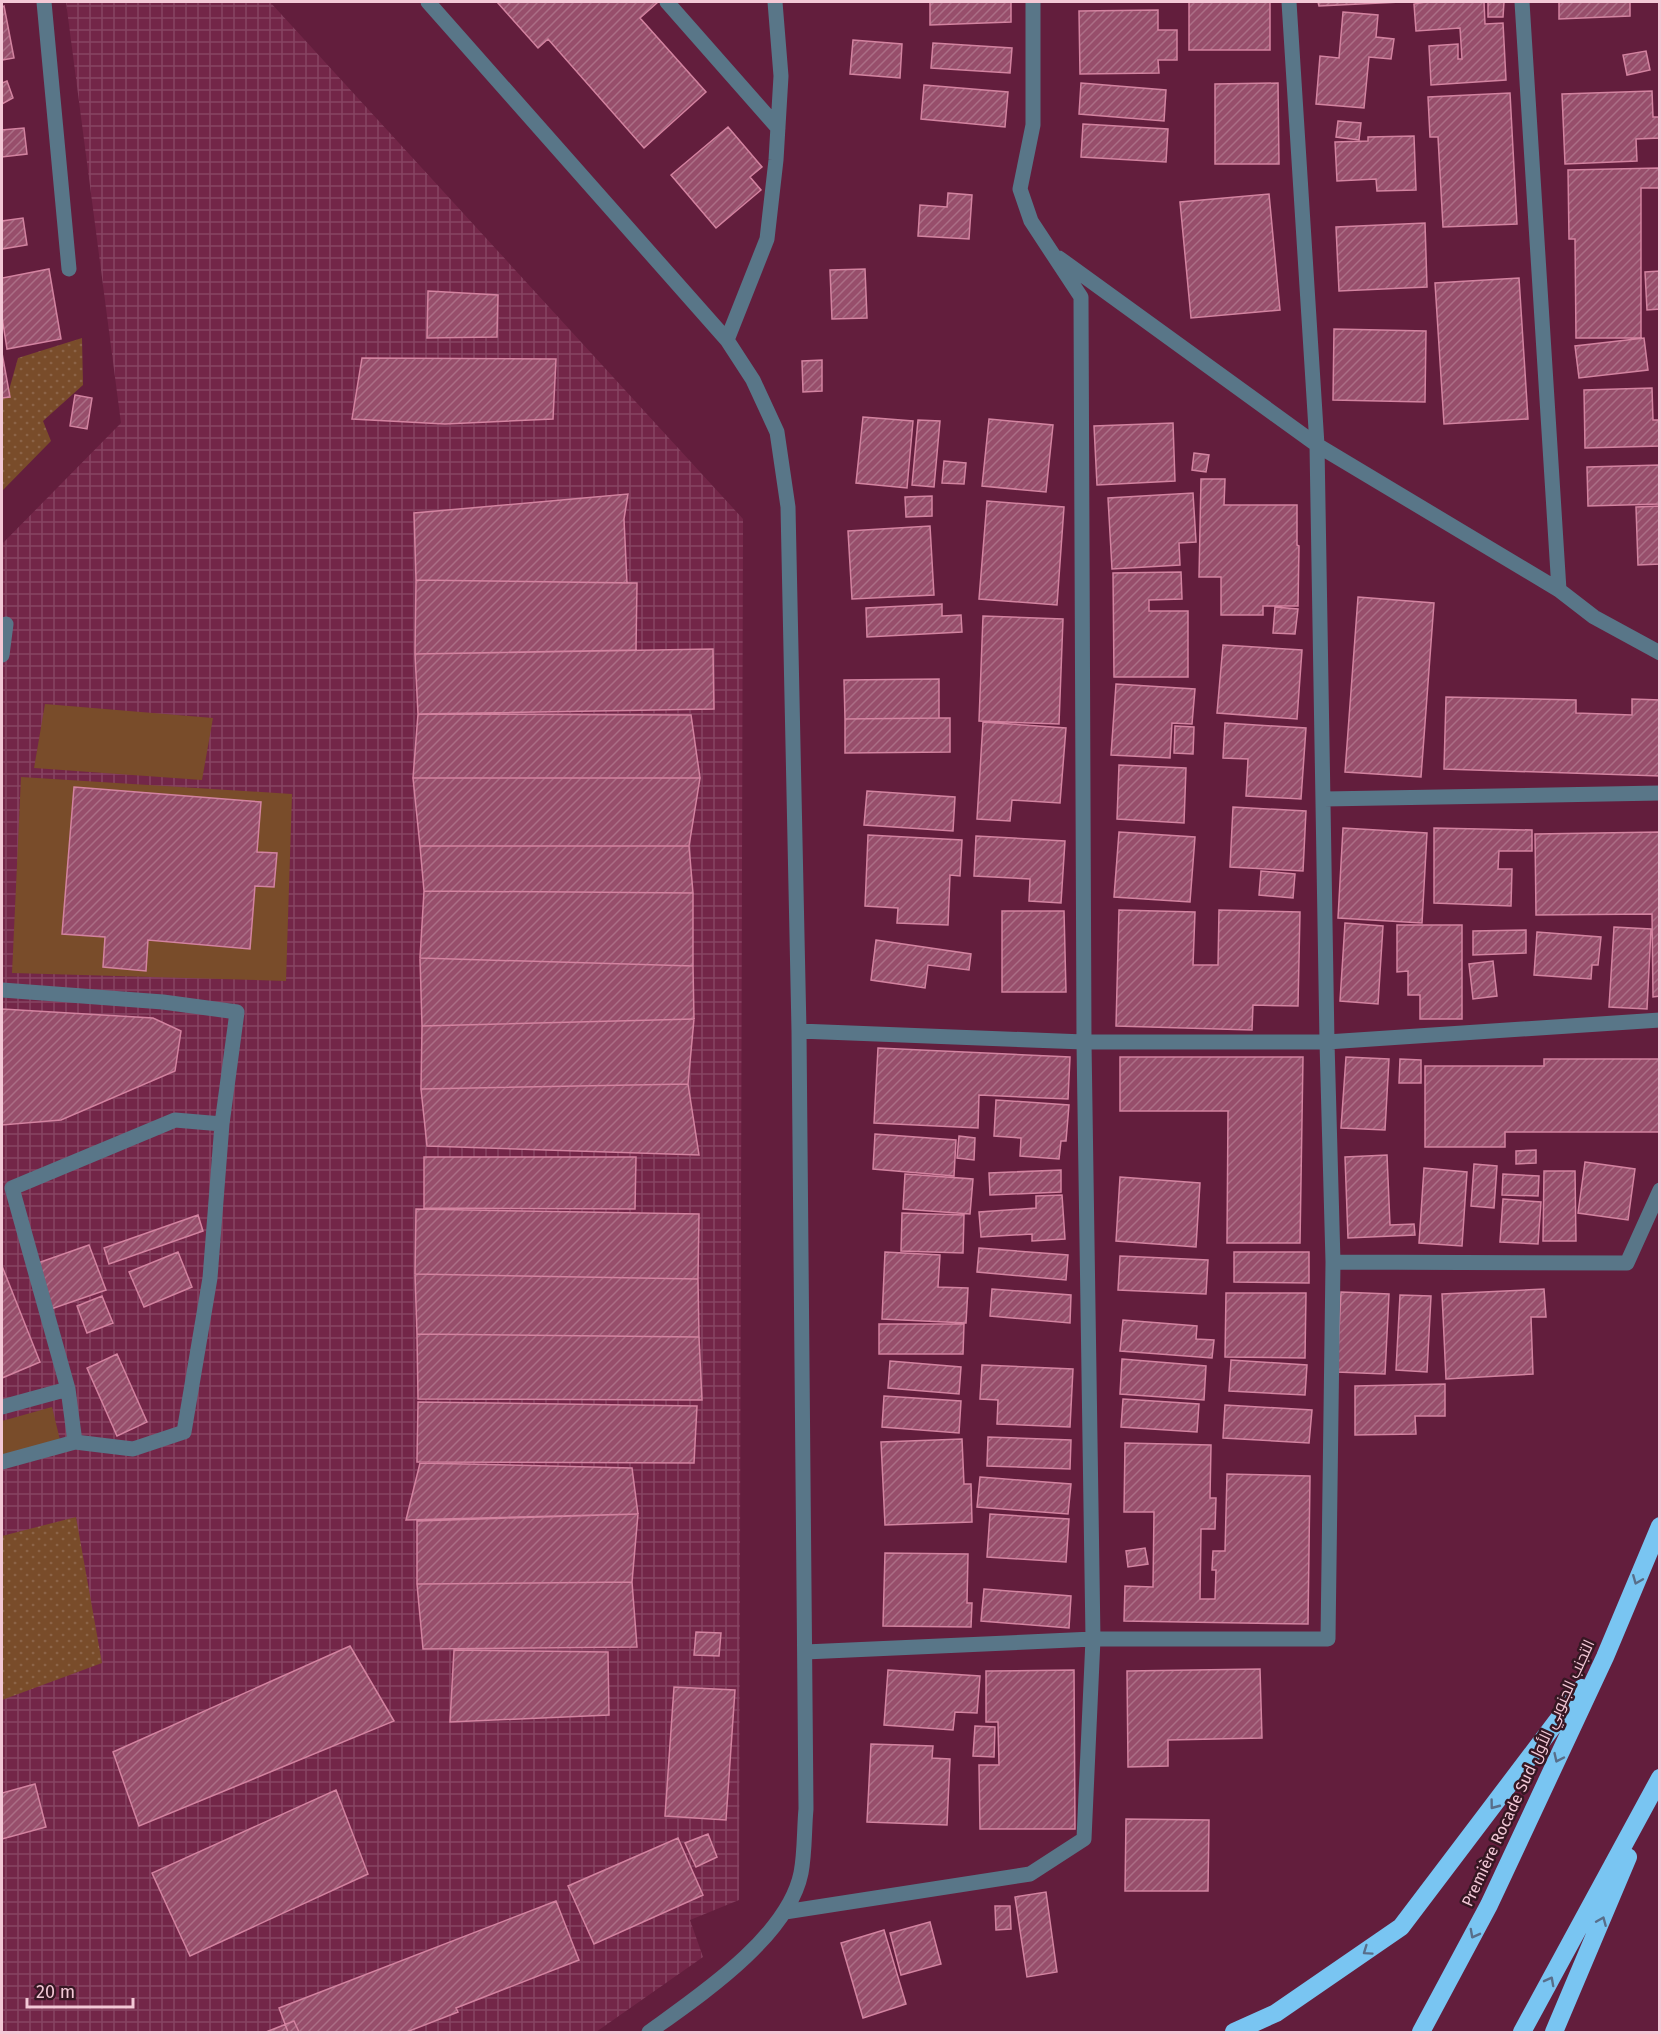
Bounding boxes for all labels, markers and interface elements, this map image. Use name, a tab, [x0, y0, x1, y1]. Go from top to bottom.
one-way arrow	[1632, 1573, 1644, 1584]
street label: Première Rocade Sud التجنب الجنوبي الأول	[1458, 1636, 1602, 1911]
one-way arrow	[1553, 1751, 1565, 1762]
one-way arrow	[1490, 1798, 1501, 1809]
one-way arrow	[1594, 1916, 1606, 1927]
one-way arrow	[1470, 1928, 1481, 1938]
one-way arrow	[1363, 1944, 1374, 1955]
scale bar	[27, 1971, 134, 2009]
one-way arrow	[1543, 1977, 1554, 1987]
text: 20 m	[36, 1981, 75, 2003]

